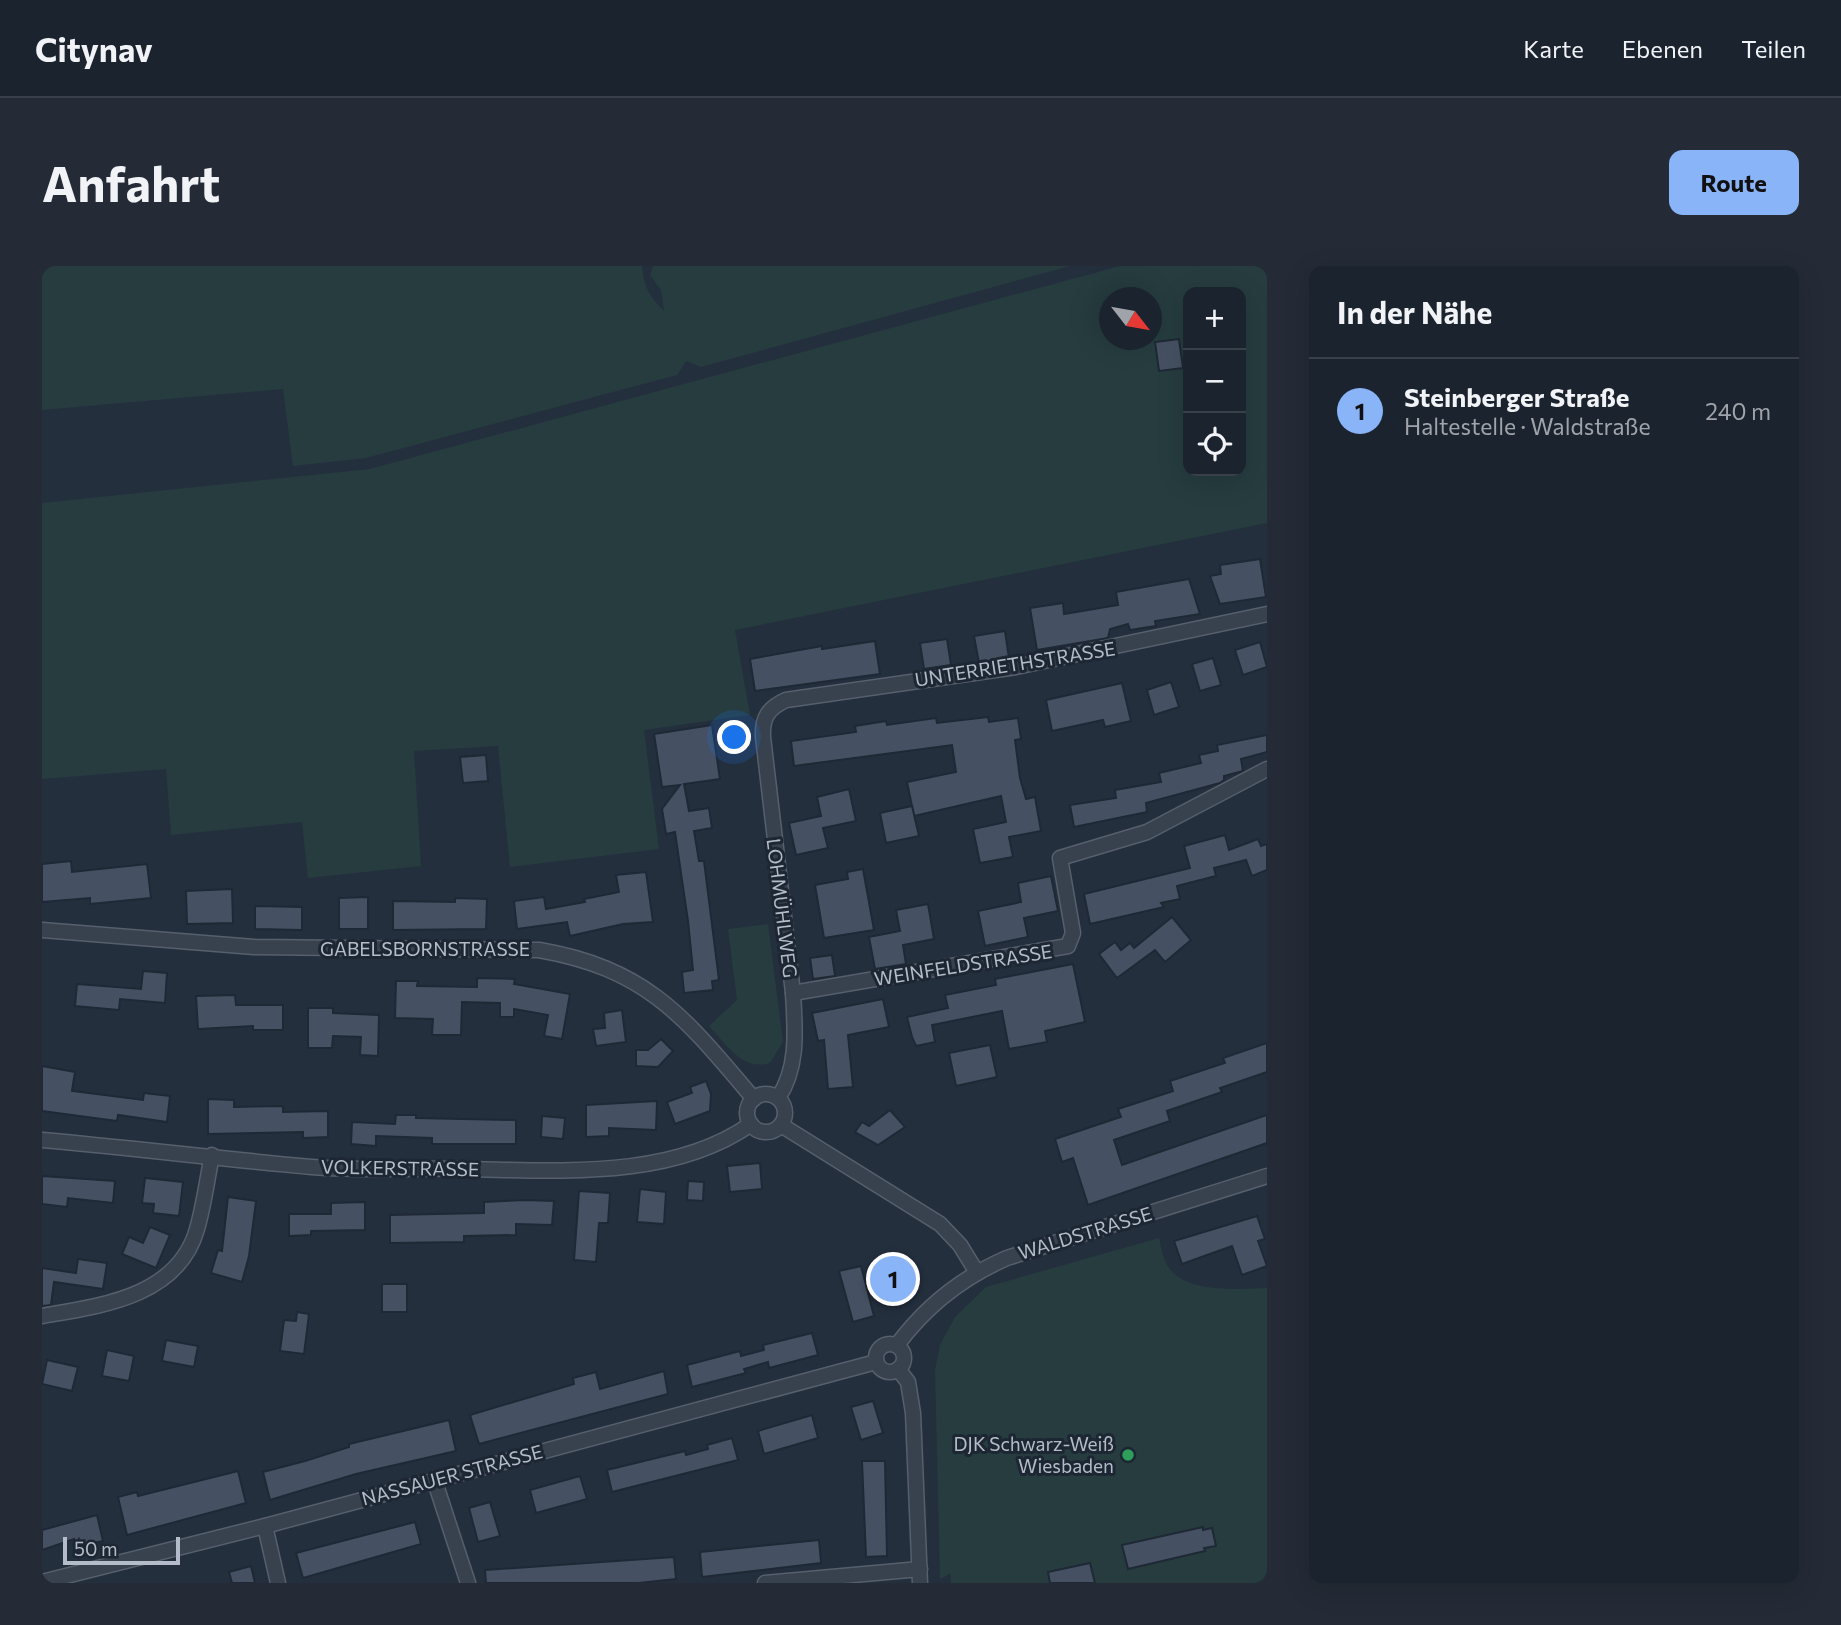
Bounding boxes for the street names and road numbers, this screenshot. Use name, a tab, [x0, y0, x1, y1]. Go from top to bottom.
street label: UNTERRIETHSTRASSE	[913, 636, 1117, 691]
street label: LOHMÜHLWEG	[763, 837, 802, 979]
street label: GABELSBORNSTRASSE	[320, 937, 530, 960]
street label: WEINFELDSTRASSE	[872, 939, 1054, 990]
street label: VOLKERSTRASSE	[321, 1155, 479, 1180]
street label: WALDSTRASSE	[1015, 1201, 1154, 1264]
street label: NASSAUER STRASSE	[359, 1439, 545, 1510]

